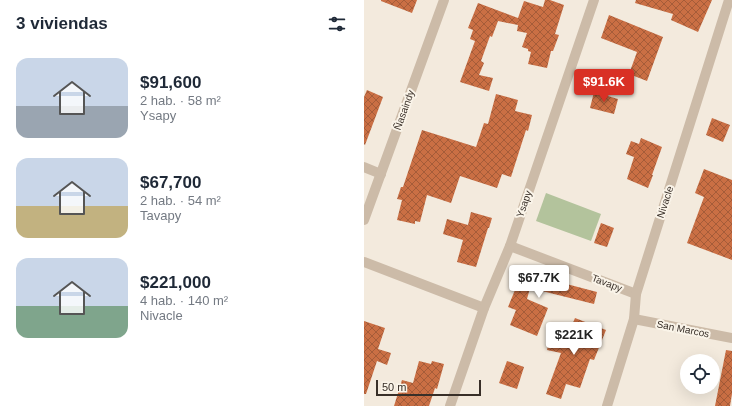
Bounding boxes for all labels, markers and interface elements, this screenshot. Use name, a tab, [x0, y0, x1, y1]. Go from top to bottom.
icon: filters	[326, 13, 348, 35]
text: 3 viviendas	[16, 14, 108, 33]
pin: $91.6K	[571, 69, 637, 103]
text: $91,600	[140, 73, 201, 92]
icon: home	[48, 74, 96, 122]
text: $91.6K	[583, 74, 625, 89]
street label: Ñasaindy	[391, 88, 416, 131]
text: 2 hab. · 58 m²	[140, 93, 221, 108]
text: Ysapy	[140, 108, 176, 123]
text: $67,700	[140, 173, 201, 192]
icon: home	[48, 174, 96, 222]
street label: Nivacle	[655, 184, 675, 219]
street label: Ysapy	[514, 189, 534, 219]
text: 2 hab. · 54 m²	[140, 193, 221, 208]
text: Tavapy	[140, 208, 181, 223]
pin: $67.7K	[506, 265, 572, 299]
text: $67.7K	[518, 270, 560, 285]
street label: Tavapy	[590, 272, 624, 294]
text: $221,000	[140, 273, 211, 292]
icon: home	[48, 274, 96, 322]
text: 4 hab. · 140 m²	[140, 293, 228, 308]
text: Nivacle	[140, 308, 183, 323]
street label: San Marcos	[656, 319, 710, 339]
pin: $221K	[546, 322, 602, 356]
text: $221K	[555, 327, 593, 342]
map controls	[680, 354, 720, 394]
button: locate	[680, 354, 720, 394]
scale bar	[376, 378, 481, 397]
text: 50 m	[382, 381, 406, 393]

